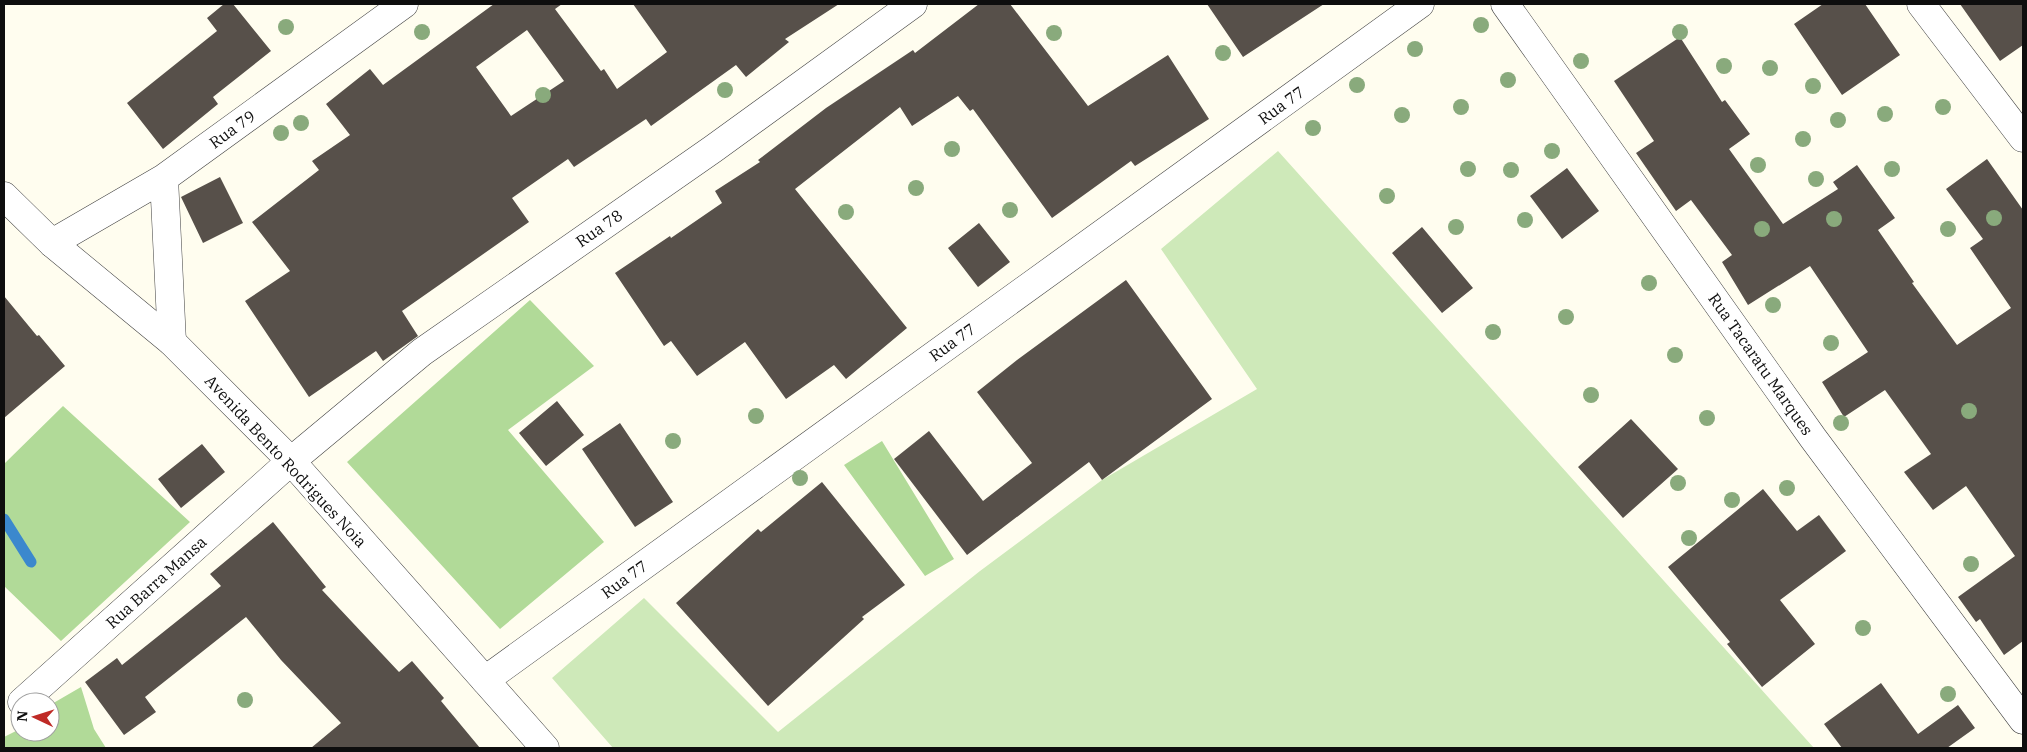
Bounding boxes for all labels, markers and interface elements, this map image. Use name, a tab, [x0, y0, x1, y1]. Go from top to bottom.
street label: Rua 77	[1254, 82, 1308, 128]
street label: Rua 79	[205, 106, 259, 152]
street label: Rua 78	[572, 205, 626, 251]
street label: Rua Tacaratu Marques	[1704, 289, 1818, 439]
street label: Rua 77	[925, 319, 979, 365]
street label: Avenida Bento Rodrigues Noia	[201, 371, 371, 551]
street label: Rua Barra Mansa	[102, 531, 211, 632]
street label: Rua 77	[597, 556, 651, 602]
north arrow	[10, 692, 60, 742]
text: N	[13, 710, 31, 722]

